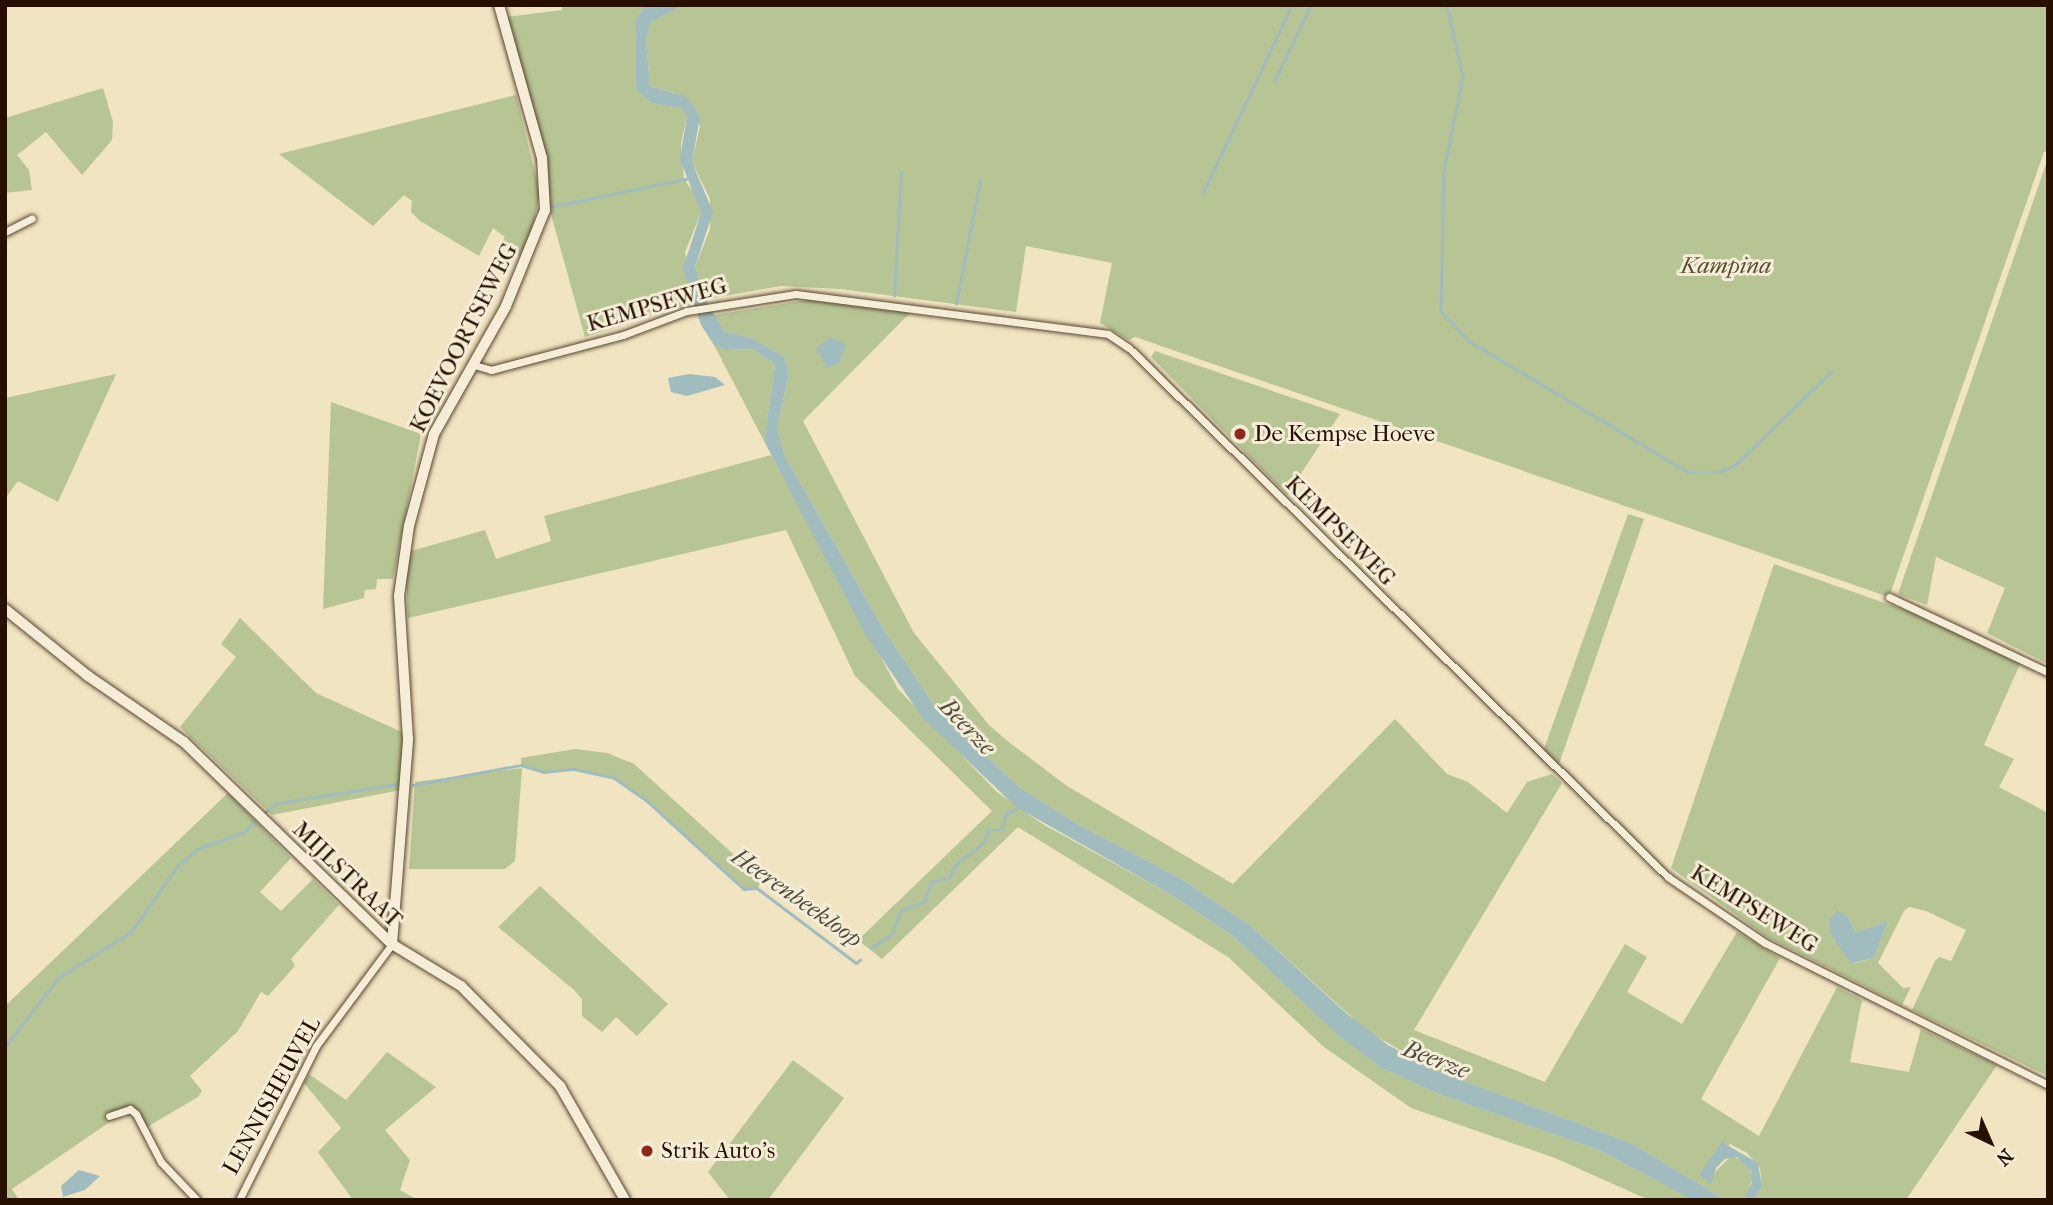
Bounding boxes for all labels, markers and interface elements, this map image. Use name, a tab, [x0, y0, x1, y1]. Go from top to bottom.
street label: KOEVOORTSEWEG	[404, 239, 524, 437]
park label: Kampina	[1681, 252, 1771, 280]
street label: KEMPSEWEG	[584, 272, 730, 338]
place label: De Kempse Hoeve	[1254, 420, 1435, 448]
marker: De Kempse Hoeve	[1232, 426, 1248, 442]
street label: KEMPSEWEG	[1279, 470, 1401, 592]
water label: Beerze	[933, 692, 1001, 762]
street label: MIJLSTRAAT	[287, 816, 407, 934]
water label: Heerenbeekloop	[726, 842, 868, 954]
street label: KEMPSEWEG	[1685, 859, 1823, 959]
street label: LENNISHEUVEL	[217, 1012, 327, 1180]
water label: Beerze	[1399, 1034, 1473, 1086]
north arrow	[1955, 1107, 2025, 1177]
place label: Strik Auto's	[661, 1137, 775, 1165]
marker: Strik Auto's	[639, 1143, 655, 1159]
text: N	[1992, 1144, 2017, 1170]

